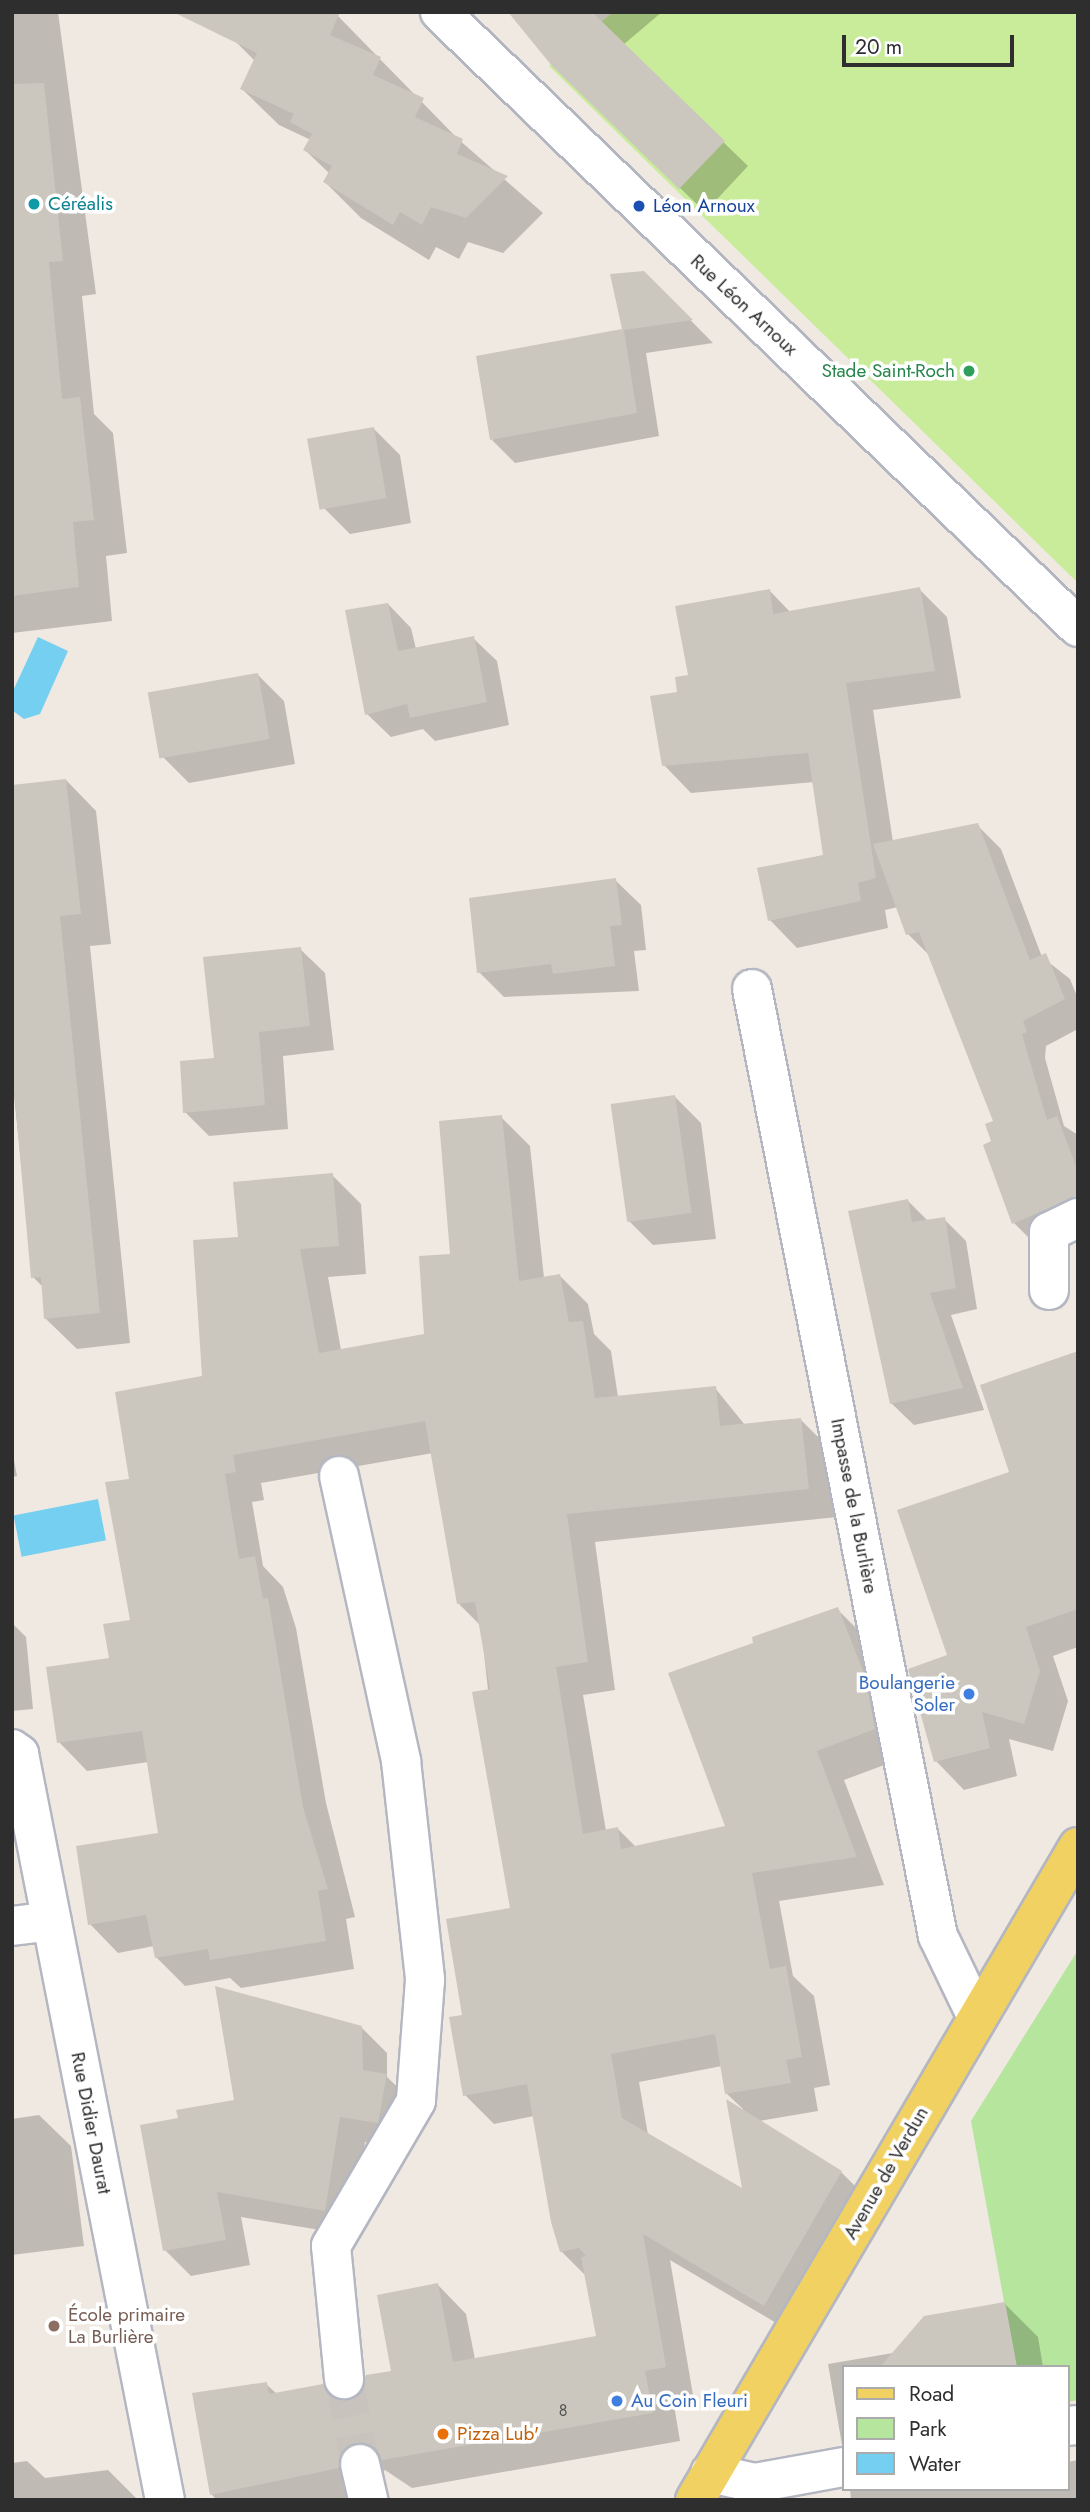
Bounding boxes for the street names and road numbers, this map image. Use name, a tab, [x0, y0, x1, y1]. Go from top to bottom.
street label: Rue Léon Arnoux	[686, 250, 802, 360]
street label: Impasse de la Burlière	[826, 1416, 882, 1596]
street label: Rue Didier Daurat	[66, 2050, 116, 2196]
street label: Avenue de Verdun	[839, 2103, 933, 2243]

